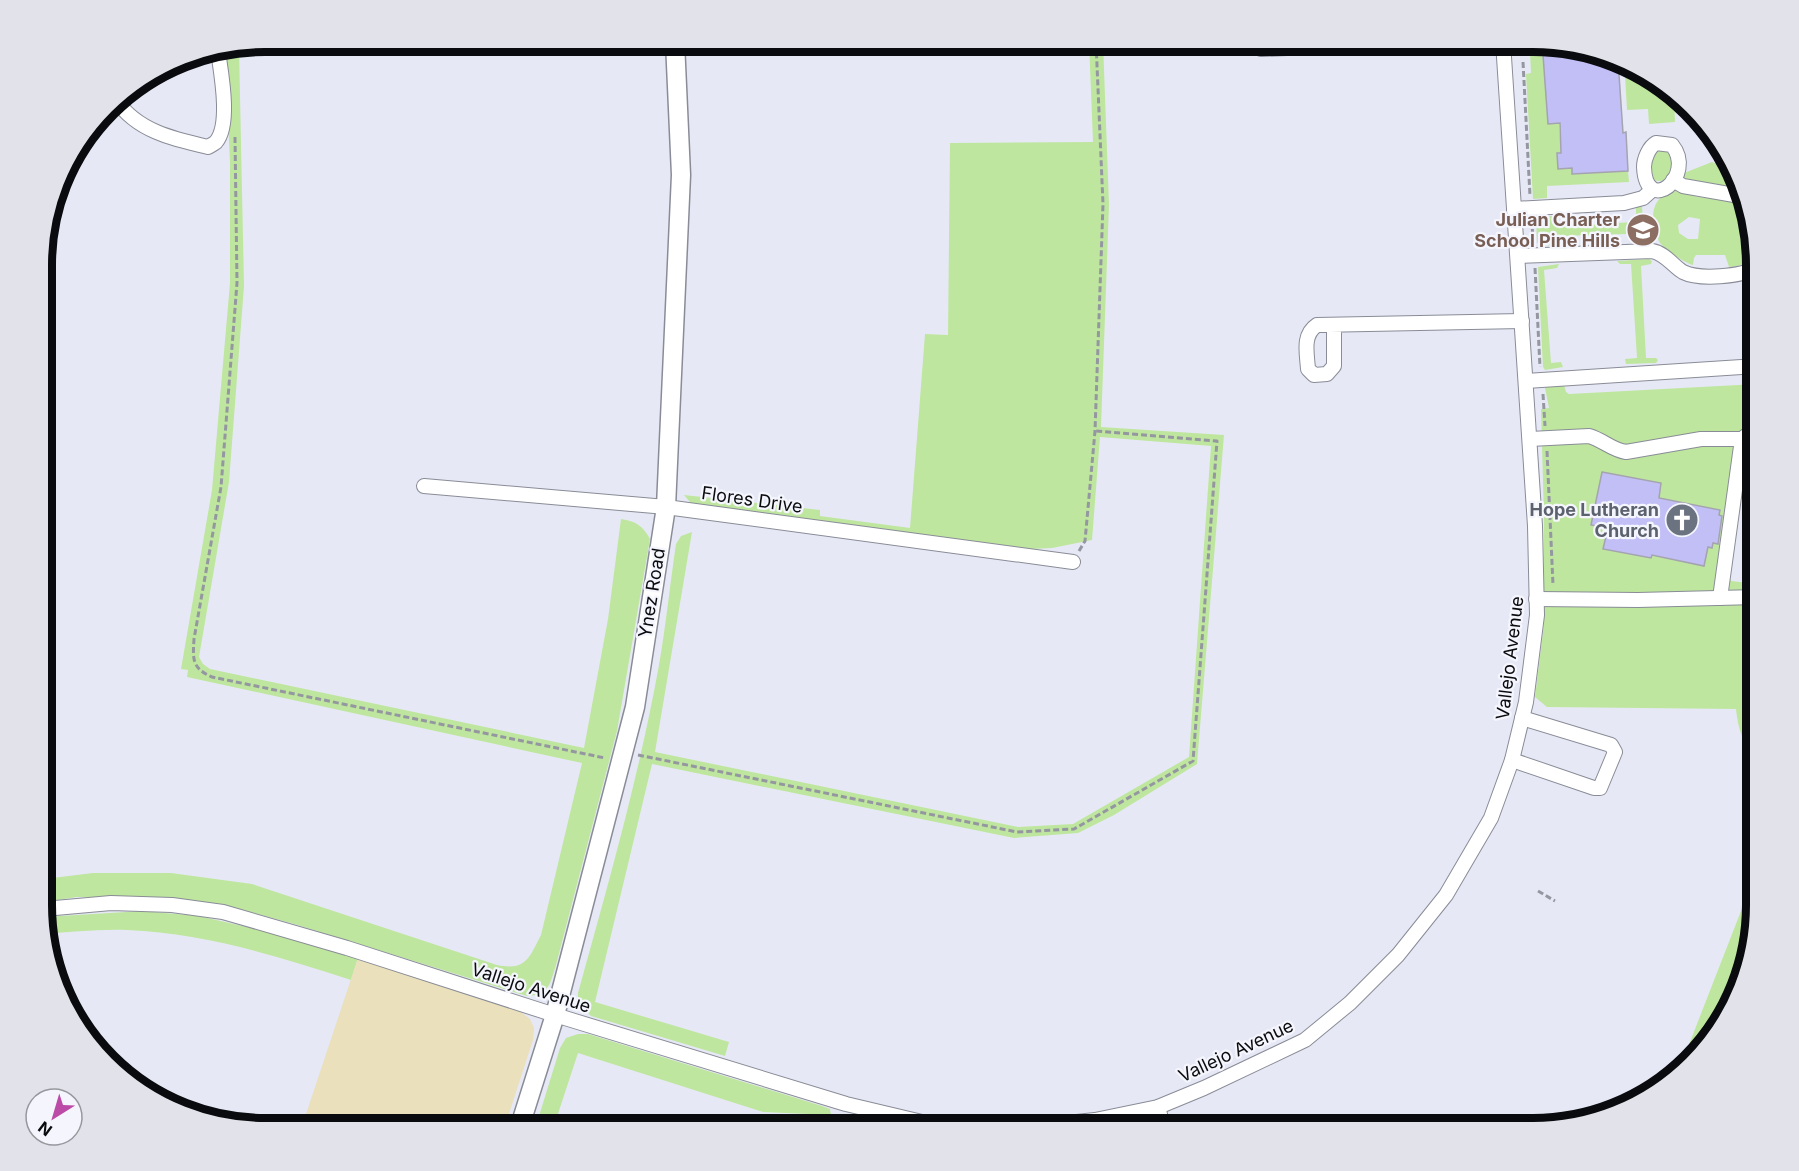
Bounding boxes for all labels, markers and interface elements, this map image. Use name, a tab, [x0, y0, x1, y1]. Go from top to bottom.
place label: Julian Charter School Pine Hills	[1474, 209, 1620, 251]
school or university icon: Julian Charter School Pine Hills	[1625, 212, 1661, 248]
street label: Flores Drive	[700, 482, 804, 517]
place label: Hope Lutheran Church	[1529, 499, 1659, 541]
church icon: Hope Lutheran Church	[1664, 502, 1700, 538]
street label: Ynez Road	[634, 546, 669, 639]
street label: Vallejo Avenue	[1492, 595, 1527, 721]
street label: Vallejo Avenue	[469, 958, 593, 1017]
street label: Vallejo Avenue	[1175, 1015, 1297, 1086]
north arrow	[24, 1087, 84, 1147]
text: N	[34, 1117, 56, 1141]

